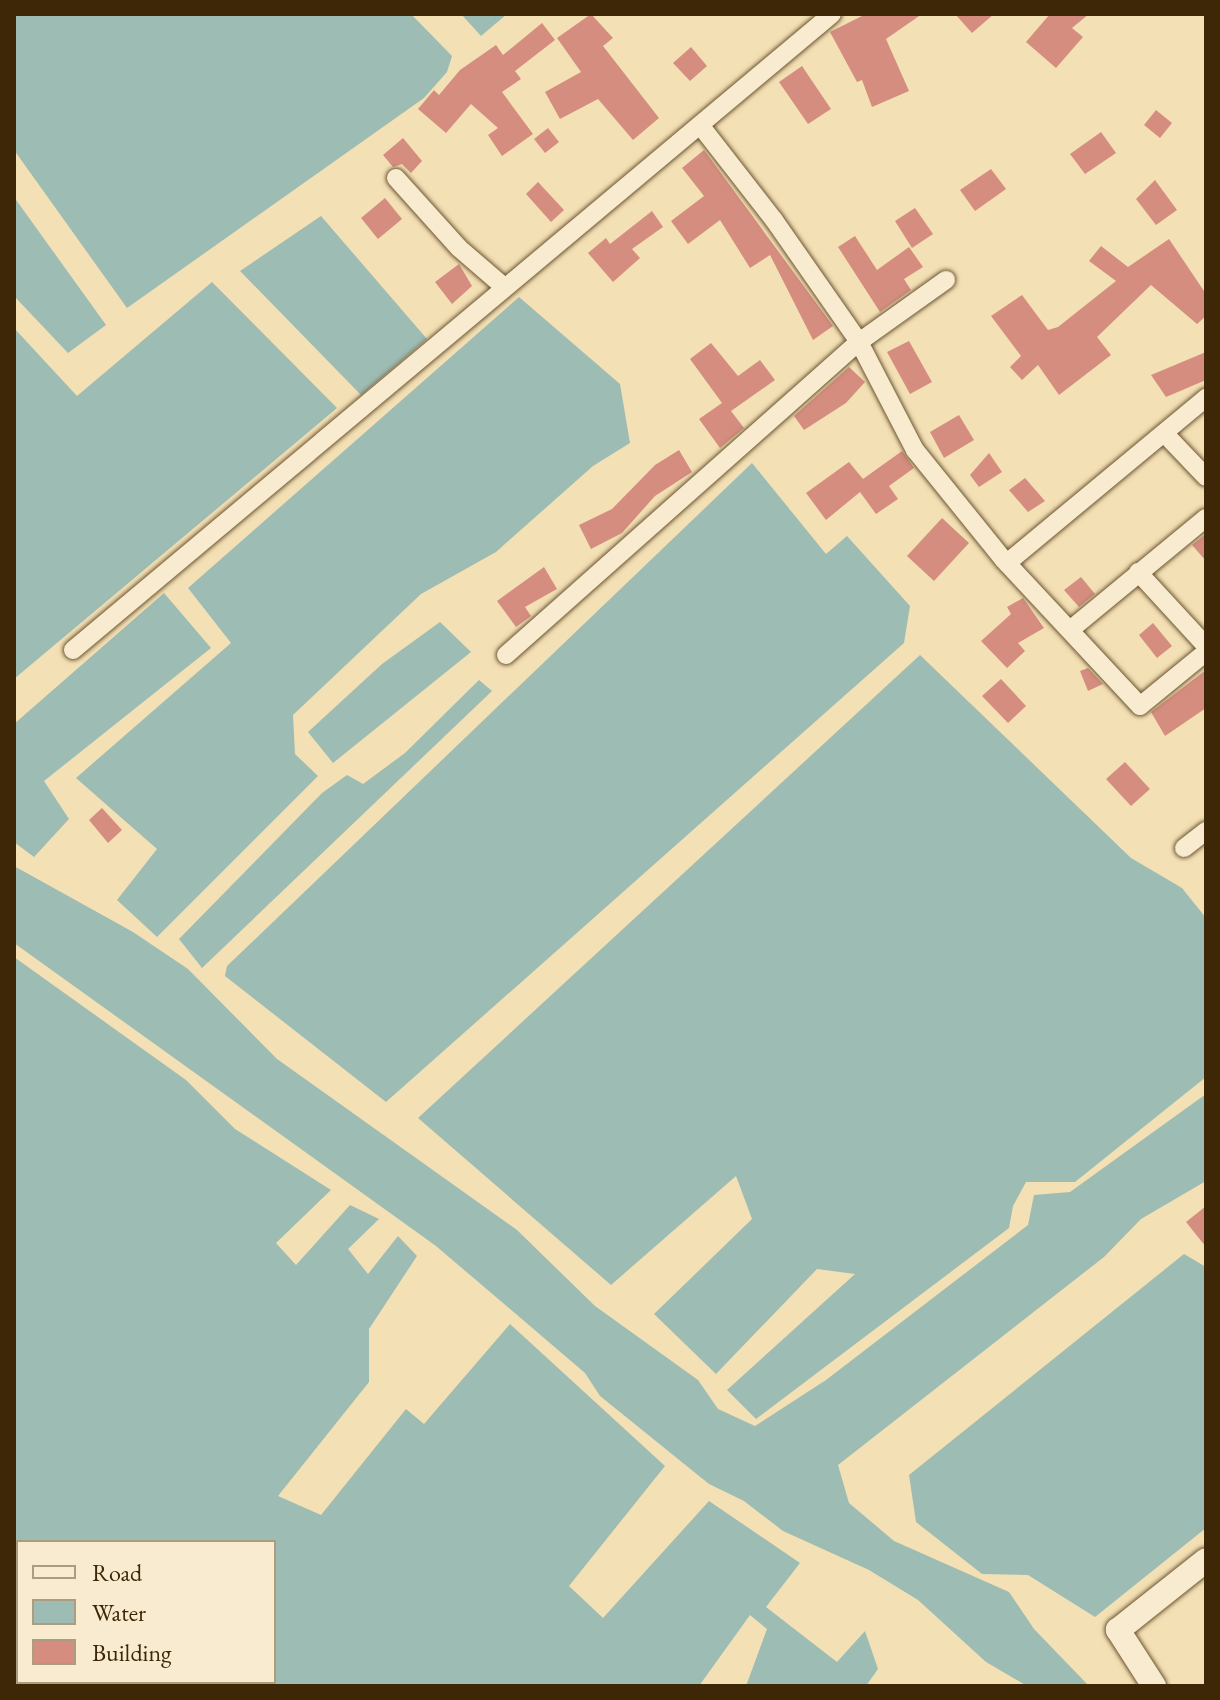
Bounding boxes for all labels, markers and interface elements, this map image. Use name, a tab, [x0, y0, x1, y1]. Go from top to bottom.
legend	[16, 1540, 276, 1684]
text: Road	[92, 1557, 142, 1588]
text: Water	[92, 1597, 146, 1628]
text: Building	[92, 1637, 172, 1668]

